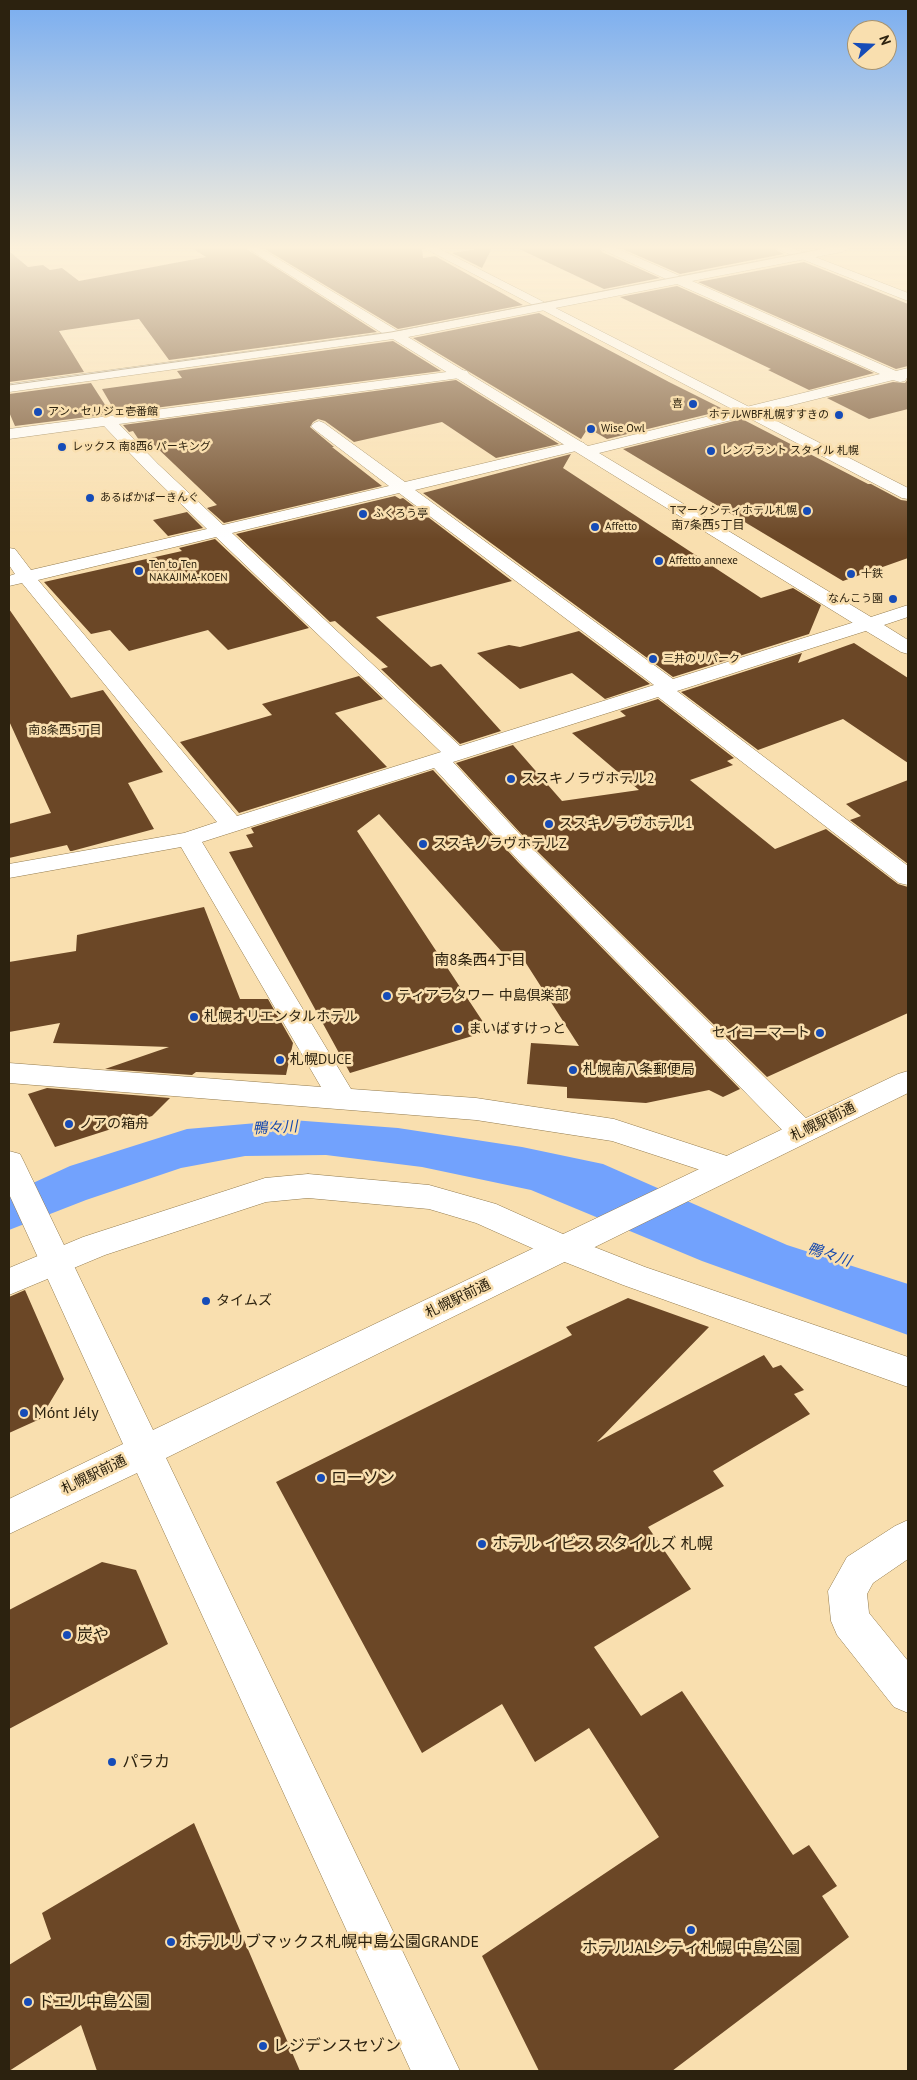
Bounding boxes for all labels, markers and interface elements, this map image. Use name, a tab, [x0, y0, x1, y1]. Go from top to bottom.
north arrow	[847, 20, 897, 70]
text: N	[875, 33, 895, 48]
place label: 喜	[672, 397, 683, 411]
marker: 喜	[687, 398, 699, 410]
place label: アン・セリジェ壱番館	[48, 405, 158, 419]
marker: アン・セリジェ壱番館	[32, 406, 44, 418]
place label: ホテルWBF札幌すすきの	[709, 408, 829, 422]
marker: ホテルWBF札幌すすきの	[833, 409, 845, 421]
place label: Wise Owl	[601, 422, 645, 436]
marker: Wise Owl	[585, 423, 597, 435]
place label: レックス 南8西6 パーキング	[72, 440, 211, 454]
marker: レックス 南8西6 パーキング	[56, 441, 68, 453]
place label: レンブラント スタイル 札幌	[721, 444, 859, 458]
marker: レンブラント スタイル 札幌	[705, 445, 717, 457]
place label: あるぱかぱーきんぐ	[100, 491, 199, 505]
marker: あるぱかぱーきんぐ	[84, 492, 96, 504]
place label: Tマークシティホテル札幌	[670, 504, 797, 518]
marker: Tマークシティホテル札幌	[801, 505, 813, 517]
place label: ふくろう亭	[373, 507, 428, 521]
marker: ふくろう亭	[357, 508, 369, 520]
district label: 南7条西5丁目	[671, 519, 745, 533]
place label: Affetto	[605, 520, 637, 534]
marker: Affetto	[589, 521, 601, 533]
place label: Affetto annexe	[669, 554, 738, 568]
marker: Affetto annexe	[653, 555, 665, 567]
place label: Ten to Ten NAKAJIMA-KOEN	[149, 558, 228, 584]
marker: Ten to Ten NAKAJIMA-KOEN	[133, 565, 145, 577]
place label: 十鉄	[861, 567, 883, 581]
marker: 十鉄	[845, 568, 857, 580]
place label: なんこう園	[828, 592, 883, 606]
marker: なんこう園	[887, 593, 899, 605]
place label: 三井のリパーク	[663, 652, 740, 666]
marker: 三井のリパーク	[647, 653, 659, 665]
district label: 南8条西5丁目	[28, 724, 102, 738]
place label: ススキノラヴホテル2	[521, 771, 655, 787]
marker: ススキノラヴホテル2	[505, 773, 517, 785]
place label: ススキノラヴホテル1	[559, 816, 693, 832]
marker: ススキノラヴホテル1	[543, 818, 555, 830]
place label: ススキノラヴホテルZ	[433, 836, 567, 852]
marker: ススキノラヴホテルZ	[417, 838, 429, 850]
district label: 南8条西4丁目	[434, 952, 526, 970]
place label: ティアラタワー 中島倶楽部	[397, 988, 569, 1004]
marker: ティアラタワー 中島倶楽部	[381, 990, 393, 1002]
place label: 札幌オリエンタルホテル	[204, 1009, 358, 1025]
marker: 札幌オリエンタルホテル	[188, 1011, 200, 1023]
place label: まいばすけっと	[468, 1021, 566, 1037]
marker: まいばすけっと	[452, 1023, 464, 1035]
place label: セイコーマート	[712, 1025, 810, 1041]
marker: セイコーマート	[814, 1027, 826, 1039]
place label: 札幌DUCE	[290, 1052, 352, 1068]
marker: 札幌DUCE	[274, 1054, 286, 1066]
place label: 札幌南八条郵便局	[583, 1062, 695, 1078]
marker: 札幌南八条郵便局	[567, 1064, 579, 1076]
street label: 札幌駅前通	[788, 1099, 858, 1145]
place label: ノアの箱舟	[79, 1116, 149, 1132]
marker: ノアの箱舟	[63, 1118, 75, 1130]
water label: 鴨々川	[252, 1118, 298, 1138]
water label: 鴨々川	[805, 1239, 853, 1271]
street label: 札幌駅前通	[423, 1276, 493, 1322]
place label: タイムズ	[216, 1293, 272, 1309]
marker: タイムズ	[200, 1295, 212, 1307]
place label: Mónt Jély	[34, 1403, 99, 1423]
marker: Mónt Jély	[18, 1407, 30, 1419]
street label: 札幌駅前通	[59, 1452, 129, 1498]
place label: ローソン	[331, 1468, 395, 1488]
marker: ローソン	[315, 1472, 327, 1484]
place label: ホテル イビス スタイルズ 札幌	[492, 1534, 713, 1554]
marker: ホテル イビス スタイルズ 札幌	[476, 1538, 488, 1550]
place label: 炭や	[77, 1625, 109, 1645]
marker: 炭や	[61, 1629, 73, 1641]
place label: パラカ	[122, 1752, 170, 1772]
marker: パラカ	[106, 1756, 118, 1768]
marker: ホテルJALシティ札幌 中島公園	[685, 1924, 697, 1936]
place label: ホテルリブマックス札幌中島公園GRANDE	[181, 1932, 479, 1952]
marker: ホテルリブマックス札幌中島公園GRANDE	[165, 1936, 177, 1948]
place label: ホテルJALシティ札幌 中島公園	[582, 1938, 800, 1958]
place label: ドエル中島公園	[38, 1992, 150, 2012]
marker: ドエル中島公園	[22, 1996, 34, 2008]
place label: レジデンスセゾン	[273, 2036, 401, 2056]
marker: レジデンスセゾン	[257, 2040, 269, 2052]

